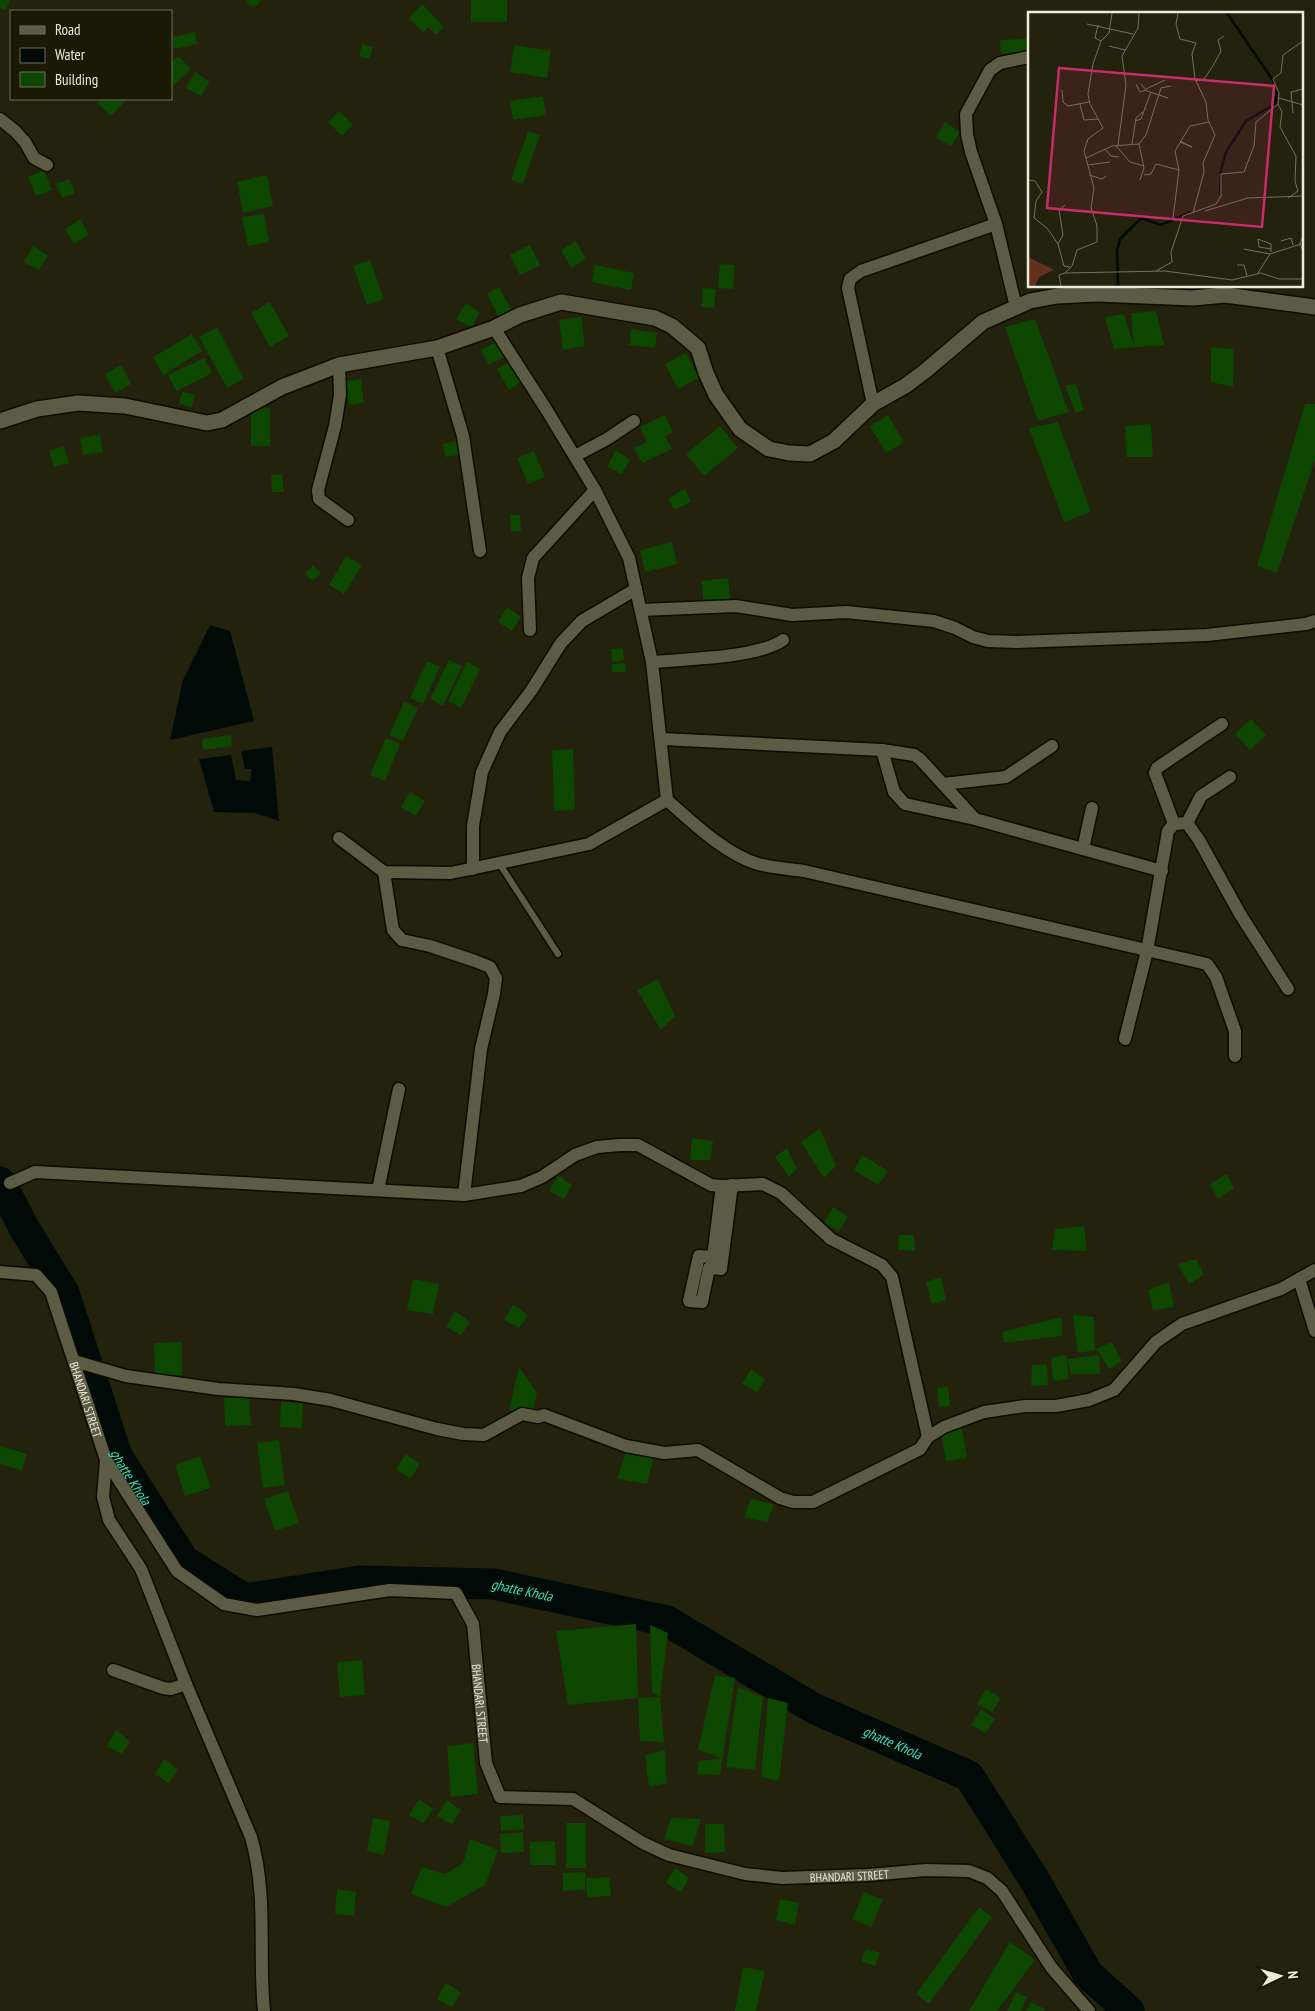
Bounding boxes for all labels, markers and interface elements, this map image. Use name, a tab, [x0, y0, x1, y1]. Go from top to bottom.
legend	[10, 10, 172, 100]
inset map	[1028, 12, 1302, 288]
text: Road	[55, 20, 81, 39]
text: Water	[55, 45, 86, 64]
text: Building	[55, 70, 98, 89]
street label: BHANDARI STREET	[67, 1360, 106, 1440]
water label: ghatte Khola	[107, 1448, 156, 1510]
water label: ghatte Khola	[490, 1575, 556, 1606]
street label: BHANDARI STREET	[469, 1663, 492, 1744]
water label: ghatte Khola	[860, 1722, 926, 1764]
street label: BHANDARI STREET	[810, 1866, 890, 1885]
north arrow	[1255, 1951, 1305, 2001]
text: N	[1284, 1970, 1302, 1979]

